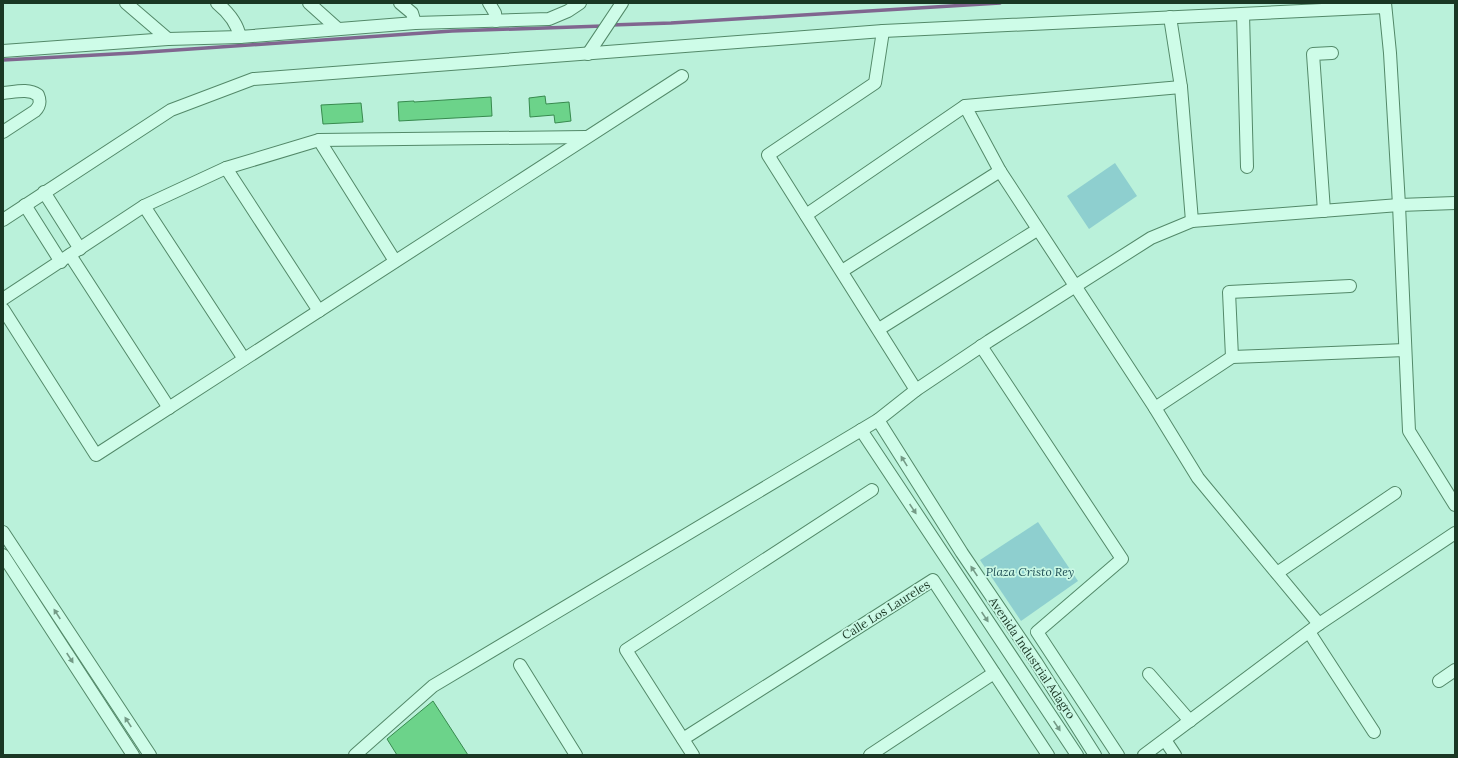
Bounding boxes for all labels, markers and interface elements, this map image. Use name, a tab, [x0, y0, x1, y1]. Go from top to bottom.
one-way arrow	[900, 455, 907, 467]
one-way arrow	[909, 504, 917, 514]
park label: Plaza Cristo Rey	[986, 564, 1074, 579]
one-way arrow	[970, 565, 978, 576]
street label: Calle Los Laureles	[839, 576, 933, 643]
street label: Avenida Industrial Adagro	[986, 593, 1079, 721]
one-way arrow	[53, 609, 61, 619]
one-way arrow	[981, 612, 989, 623]
one-way arrow	[66, 653, 74, 664]
one-way arrow	[125, 717, 132, 728]
one-way arrow	[1053, 721, 1061, 731]

